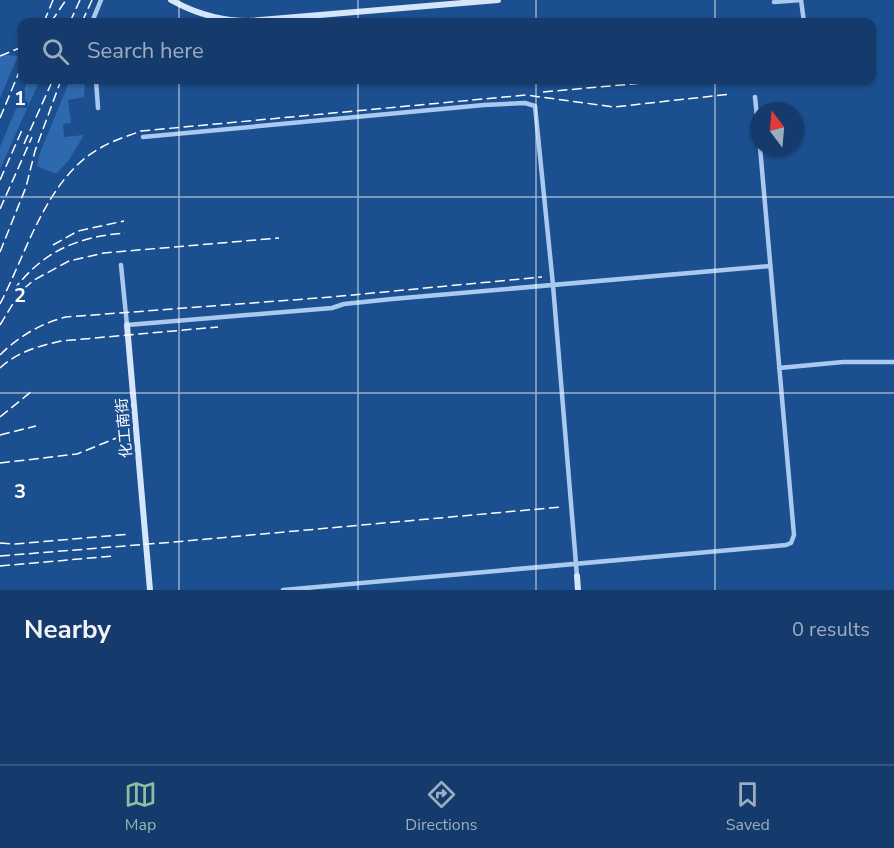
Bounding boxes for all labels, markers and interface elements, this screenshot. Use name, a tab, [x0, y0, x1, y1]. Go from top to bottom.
search box	[18, 18, 876, 84]
icon: search	[39, 35, 72, 68]
text: Search here	[87, 36, 204, 66]
text: 1	[14, 85, 26, 112]
north arrow	[750, 102, 804, 156]
text: 2	[14, 282, 26, 309]
street label: 化工南街	[111, 397, 137, 459]
text: 3	[14, 478, 26, 505]
text: Nearby	[24, 612, 111, 647]
text: 0 results	[792, 616, 870, 643]
tab: Map	[124, 778, 157, 836]
tab: Directions	[405, 778, 477, 836]
tab: Saved	[726, 778, 770, 836]

